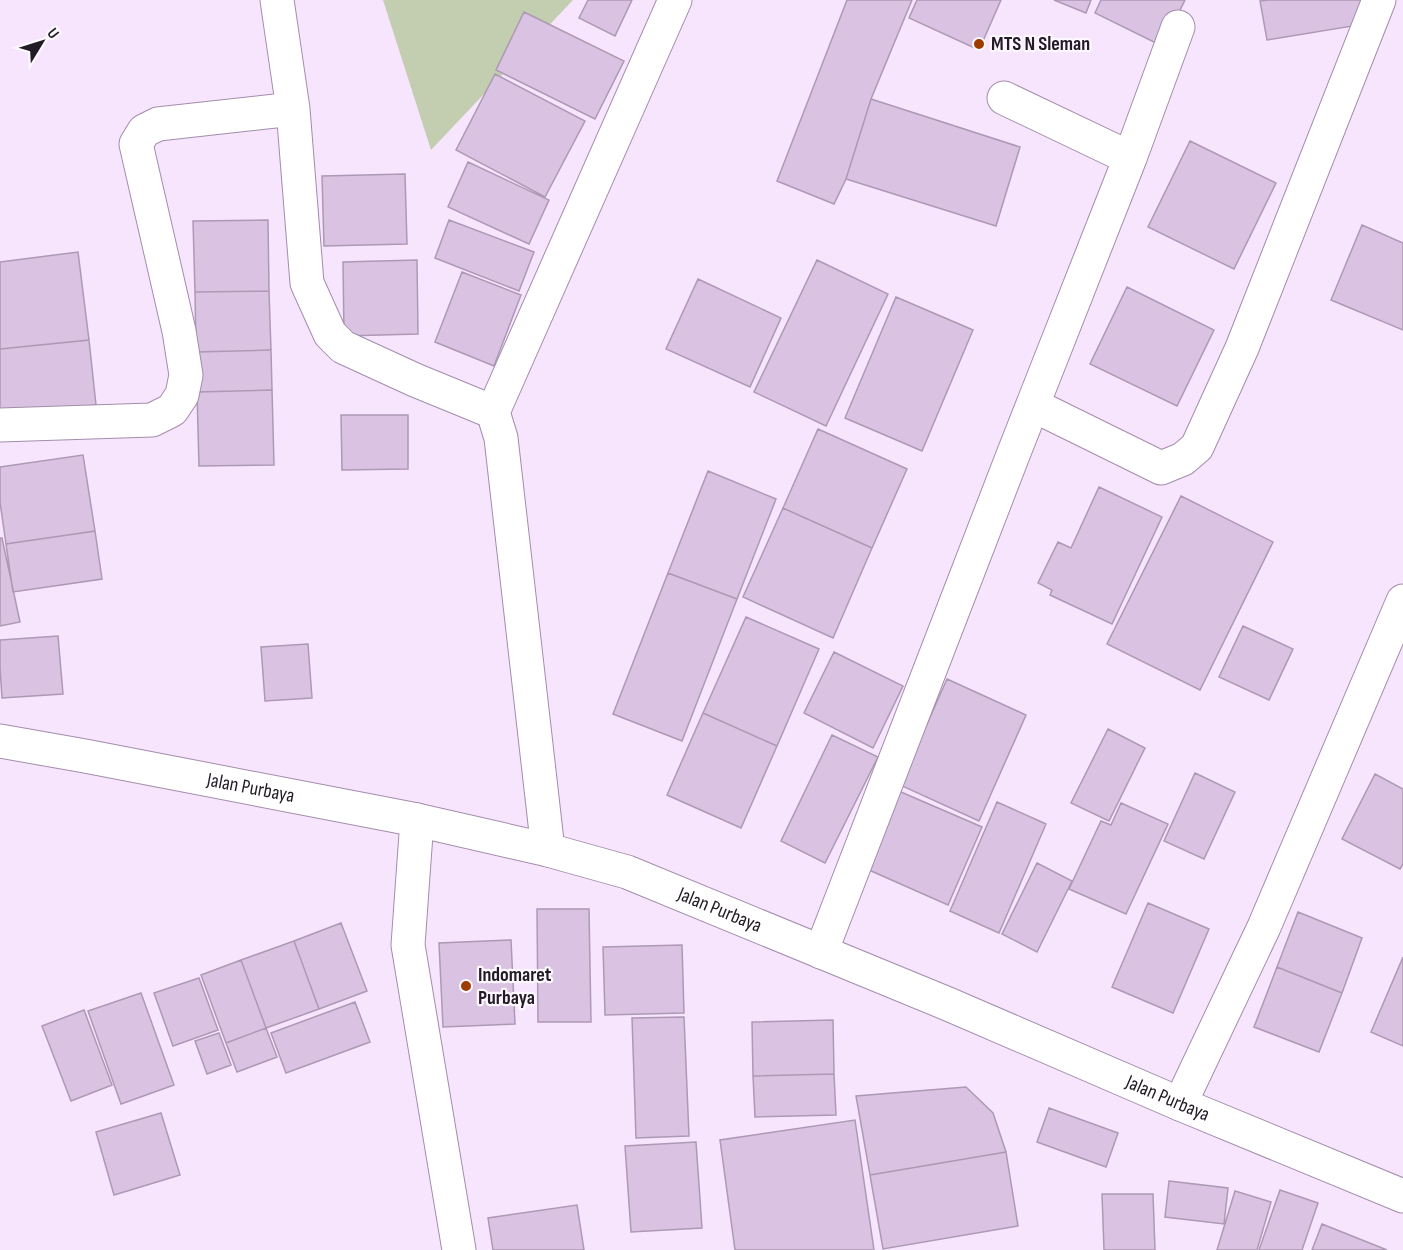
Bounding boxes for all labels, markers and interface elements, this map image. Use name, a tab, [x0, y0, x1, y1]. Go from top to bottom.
north arrow	[12, 12, 72, 72]
text: U	[43, 25, 63, 43]
place label: MTS N Sleman	[991, 32, 1090, 56]
marker: MTS N Sleman	[972, 37, 986, 51]
street label: Jalan Purbaya	[204, 768, 296, 808]
street label: Jalan Purbaya	[673, 882, 765, 938]
place label: Indomaret Purbaya	[478, 963, 552, 1010]
marker: Indomaret Purbaya	[459, 979, 473, 993]
street label: Jalan Purbaya	[1121, 1070, 1213, 1127]

